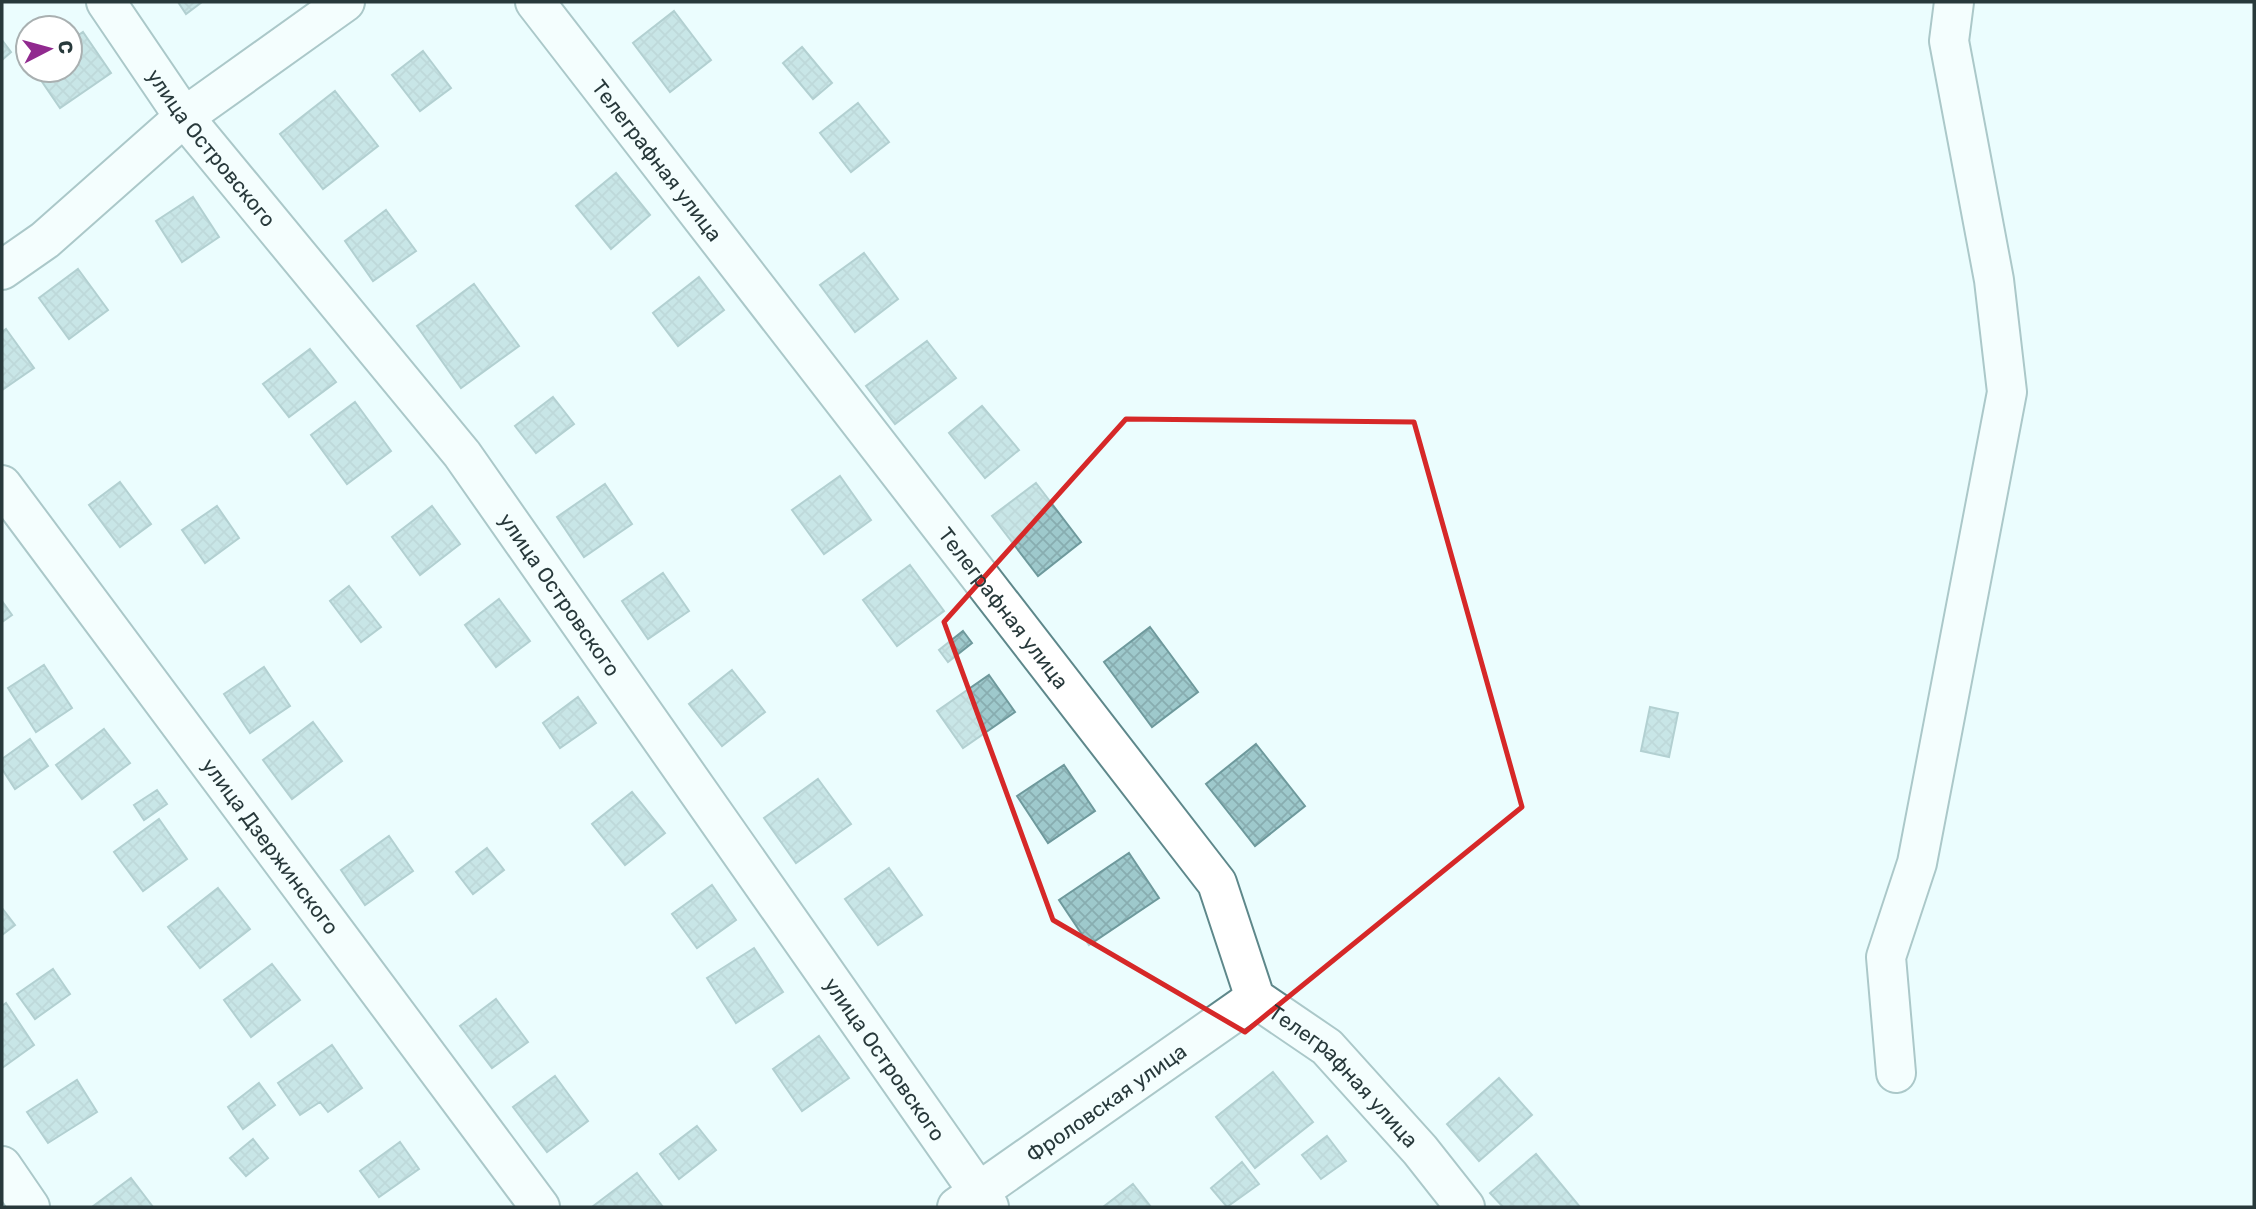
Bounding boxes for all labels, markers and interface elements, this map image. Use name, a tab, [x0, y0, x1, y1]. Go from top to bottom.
north arrow	[14, 14, 84, 84]
text: С	[53, 39, 78, 55]
street label: улица Островского	[142, 64, 281, 231]
street label: Телеграфная улица	[587, 74, 728, 246]
street label: улица Островского	[494, 508, 626, 681]
street label: Телеграфная улица	[934, 522, 1074, 693]
street label: улица Дзержинского	[197, 753, 345, 939]
street label: улица Островского	[819, 972, 951, 1145]
street label: Телеграфная улица	[1265, 999, 1424, 1152]
street label: Фроловская улица	[1021, 1038, 1191, 1167]

